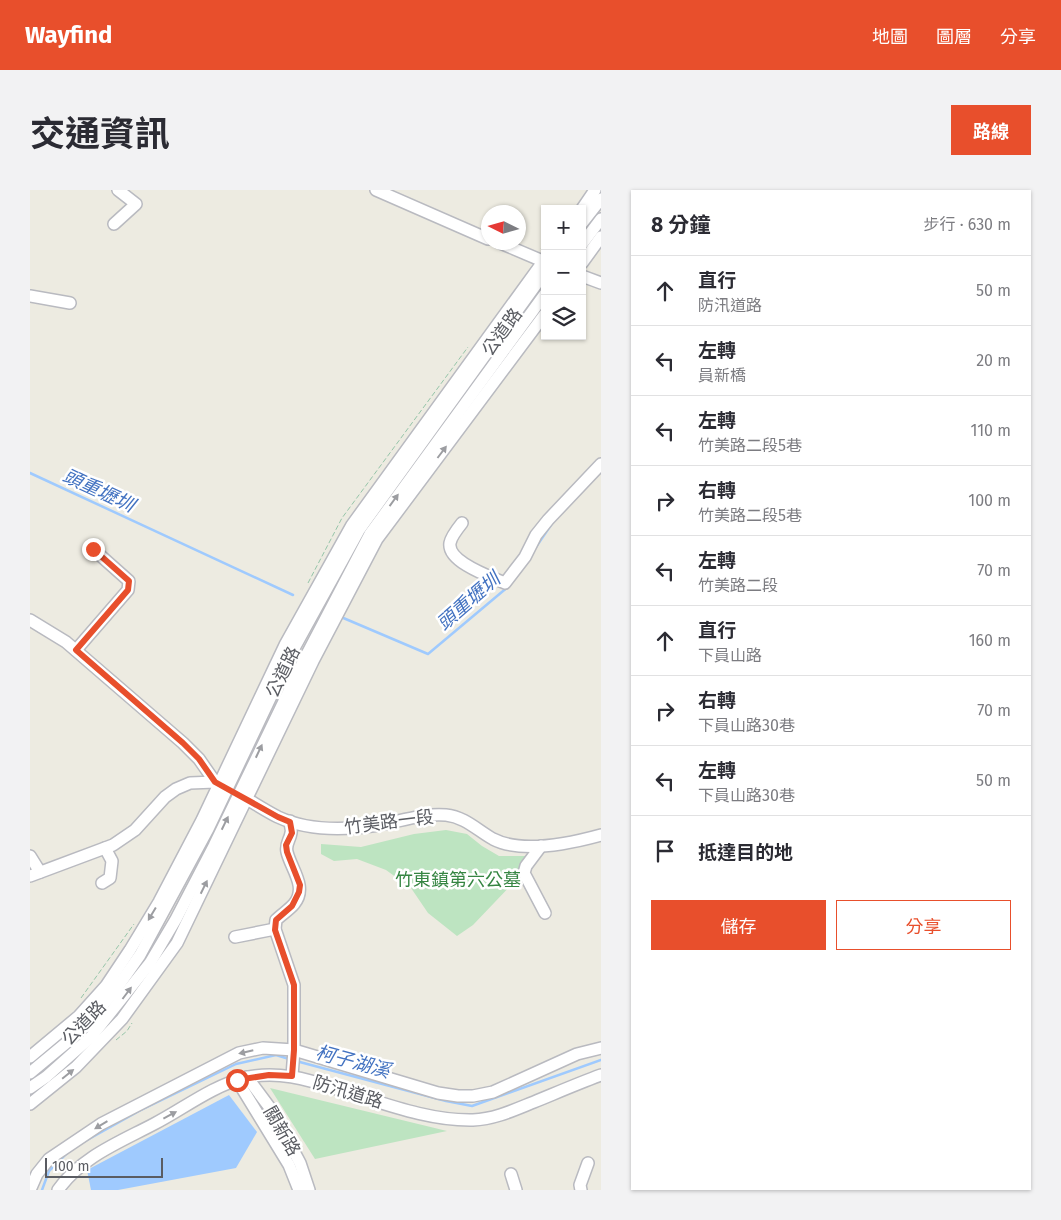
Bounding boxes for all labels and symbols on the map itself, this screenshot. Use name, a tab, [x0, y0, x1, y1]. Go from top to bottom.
north arrow	[481, 205, 526, 250]
street label: 公道路	[477, 304, 527, 360]
one-way arrow	[437, 445, 447, 459]
water label: 頭重壢圳	[59, 464, 141, 518]
one-way arrow	[389, 494, 400, 507]
route end	[82, 538, 105, 561]
water label: 頭重壢圳	[432, 566, 507, 635]
street label: 公道路	[261, 643, 305, 701]
one-way arrow	[256, 744, 264, 758]
street label: 竹美路一段	[343, 806, 435, 838]
one-way arrow	[221, 815, 229, 830]
park label: 竹東鎮第六公墓	[395, 869, 521, 891]
one-way arrow	[200, 880, 208, 895]
one-way arrow	[147, 907, 156, 920]
one-way arrow	[121, 987, 132, 1000]
street label: 公道路	[57, 996, 111, 1050]
water label: 柯子湖溪	[313, 1041, 395, 1083]
one-way arrow	[238, 1048, 253, 1056]
one-way arrow	[61, 1068, 74, 1079]
route start	[226, 1069, 249, 1092]
street label: 防汛道路	[310, 1071, 386, 1113]
street label: 關新路	[259, 1102, 305, 1160]
one-way arrow	[163, 1111, 178, 1119]
one-way arrow	[95, 1121, 108, 1130]
scale bar	[45, 1155, 162, 1178]

